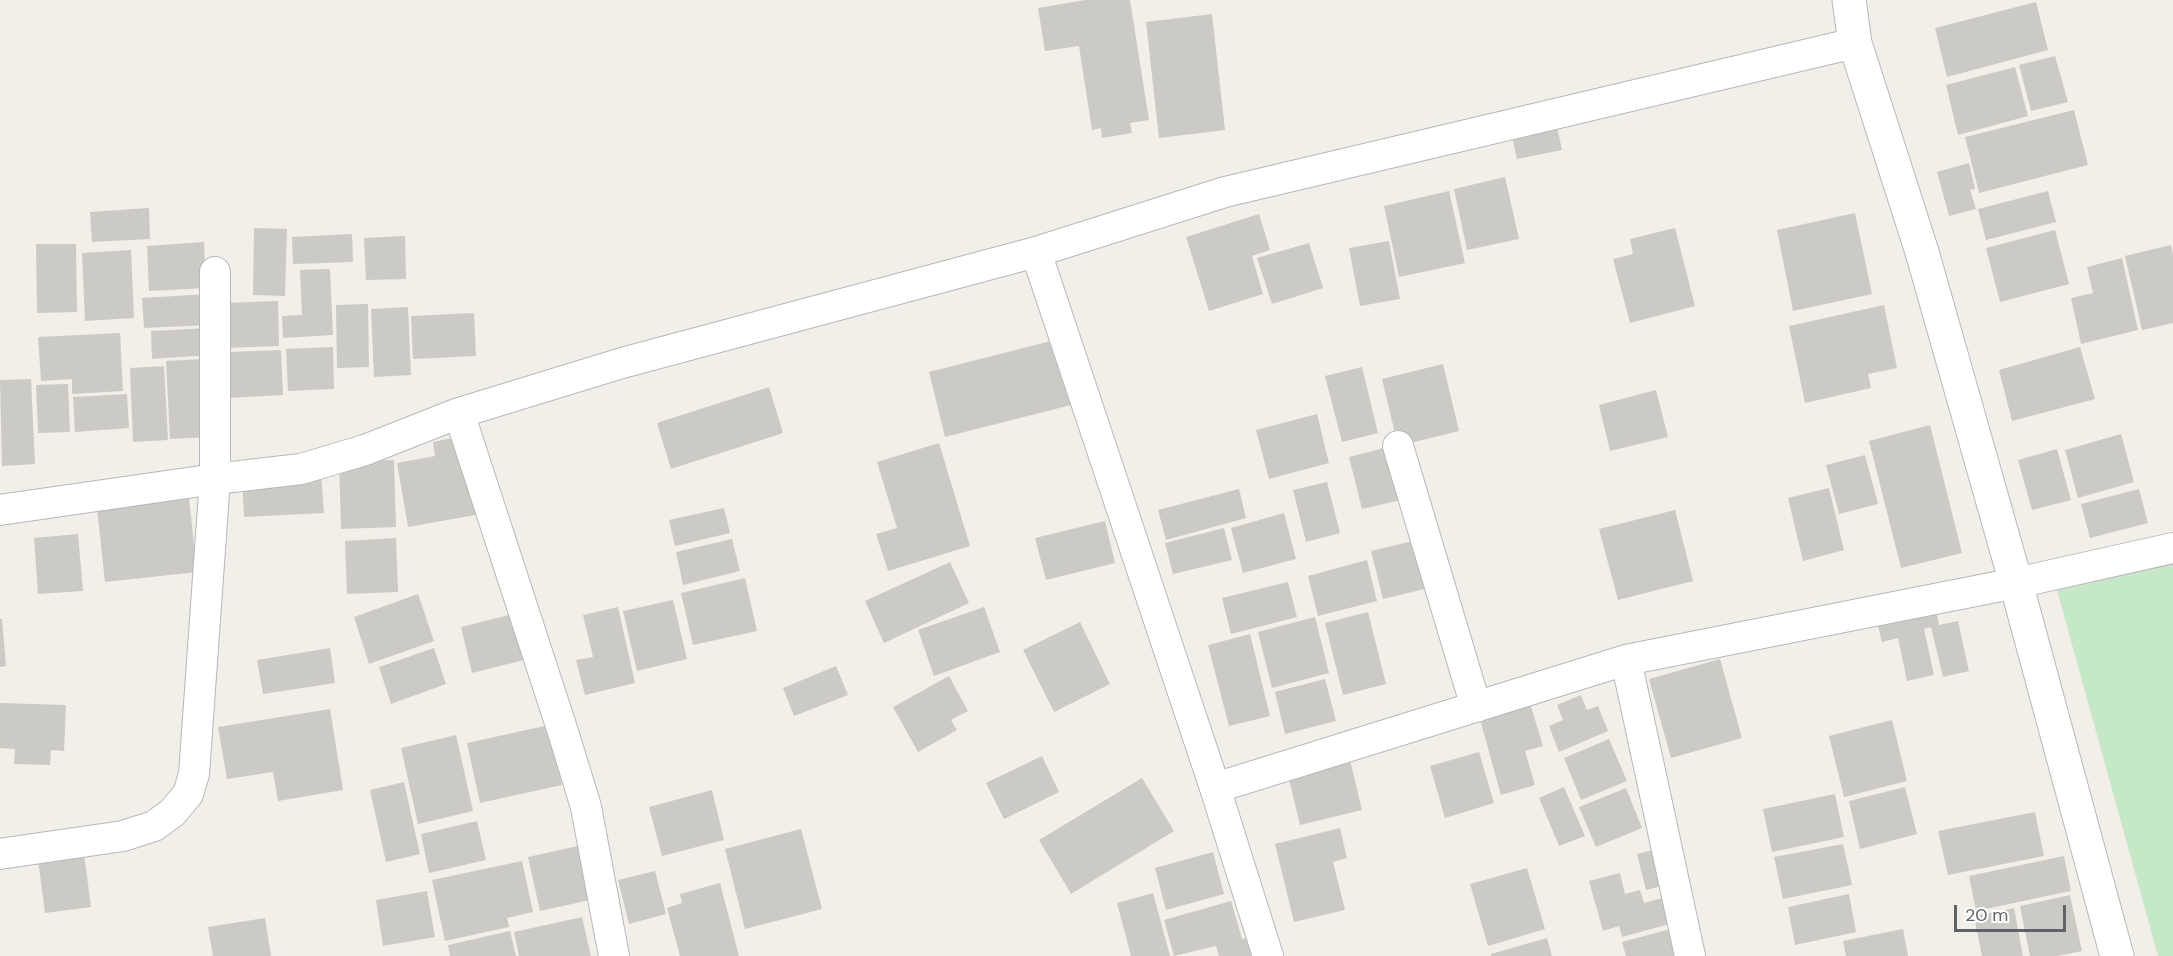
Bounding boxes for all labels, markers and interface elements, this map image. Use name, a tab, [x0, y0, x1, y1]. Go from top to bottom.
scale bar	[1957, 893, 2070, 931]
text: 20 m	[1965, 903, 2008, 927]

